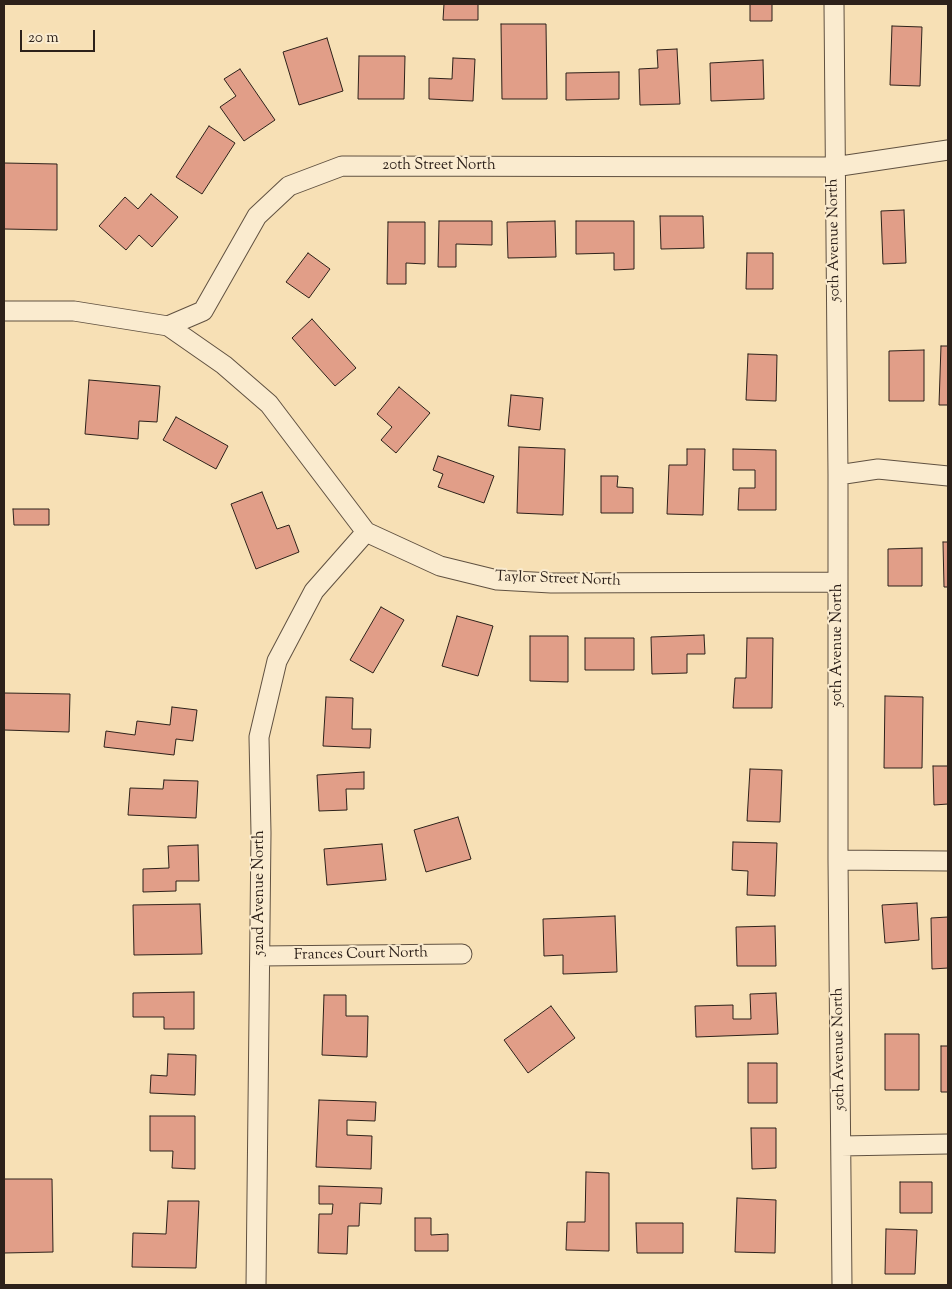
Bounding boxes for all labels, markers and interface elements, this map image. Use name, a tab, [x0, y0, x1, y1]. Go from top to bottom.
scale bar	[22, 20, 98, 52]
text: 20 m	[28, 28, 59, 49]
street label: 20th Street North	[382, 157, 496, 175]
street label: 50th Avenue North	[825, 178, 845, 302]
street label: Taylor Street North	[495, 569, 621, 591]
street label: 50th Avenue North	[829, 584, 847, 706]
street label: 52nd Avenue North	[251, 830, 269, 956]
street label: Frances Court North	[294, 945, 428, 965]
street label: 50th Avenue North	[830, 987, 850, 1111]

